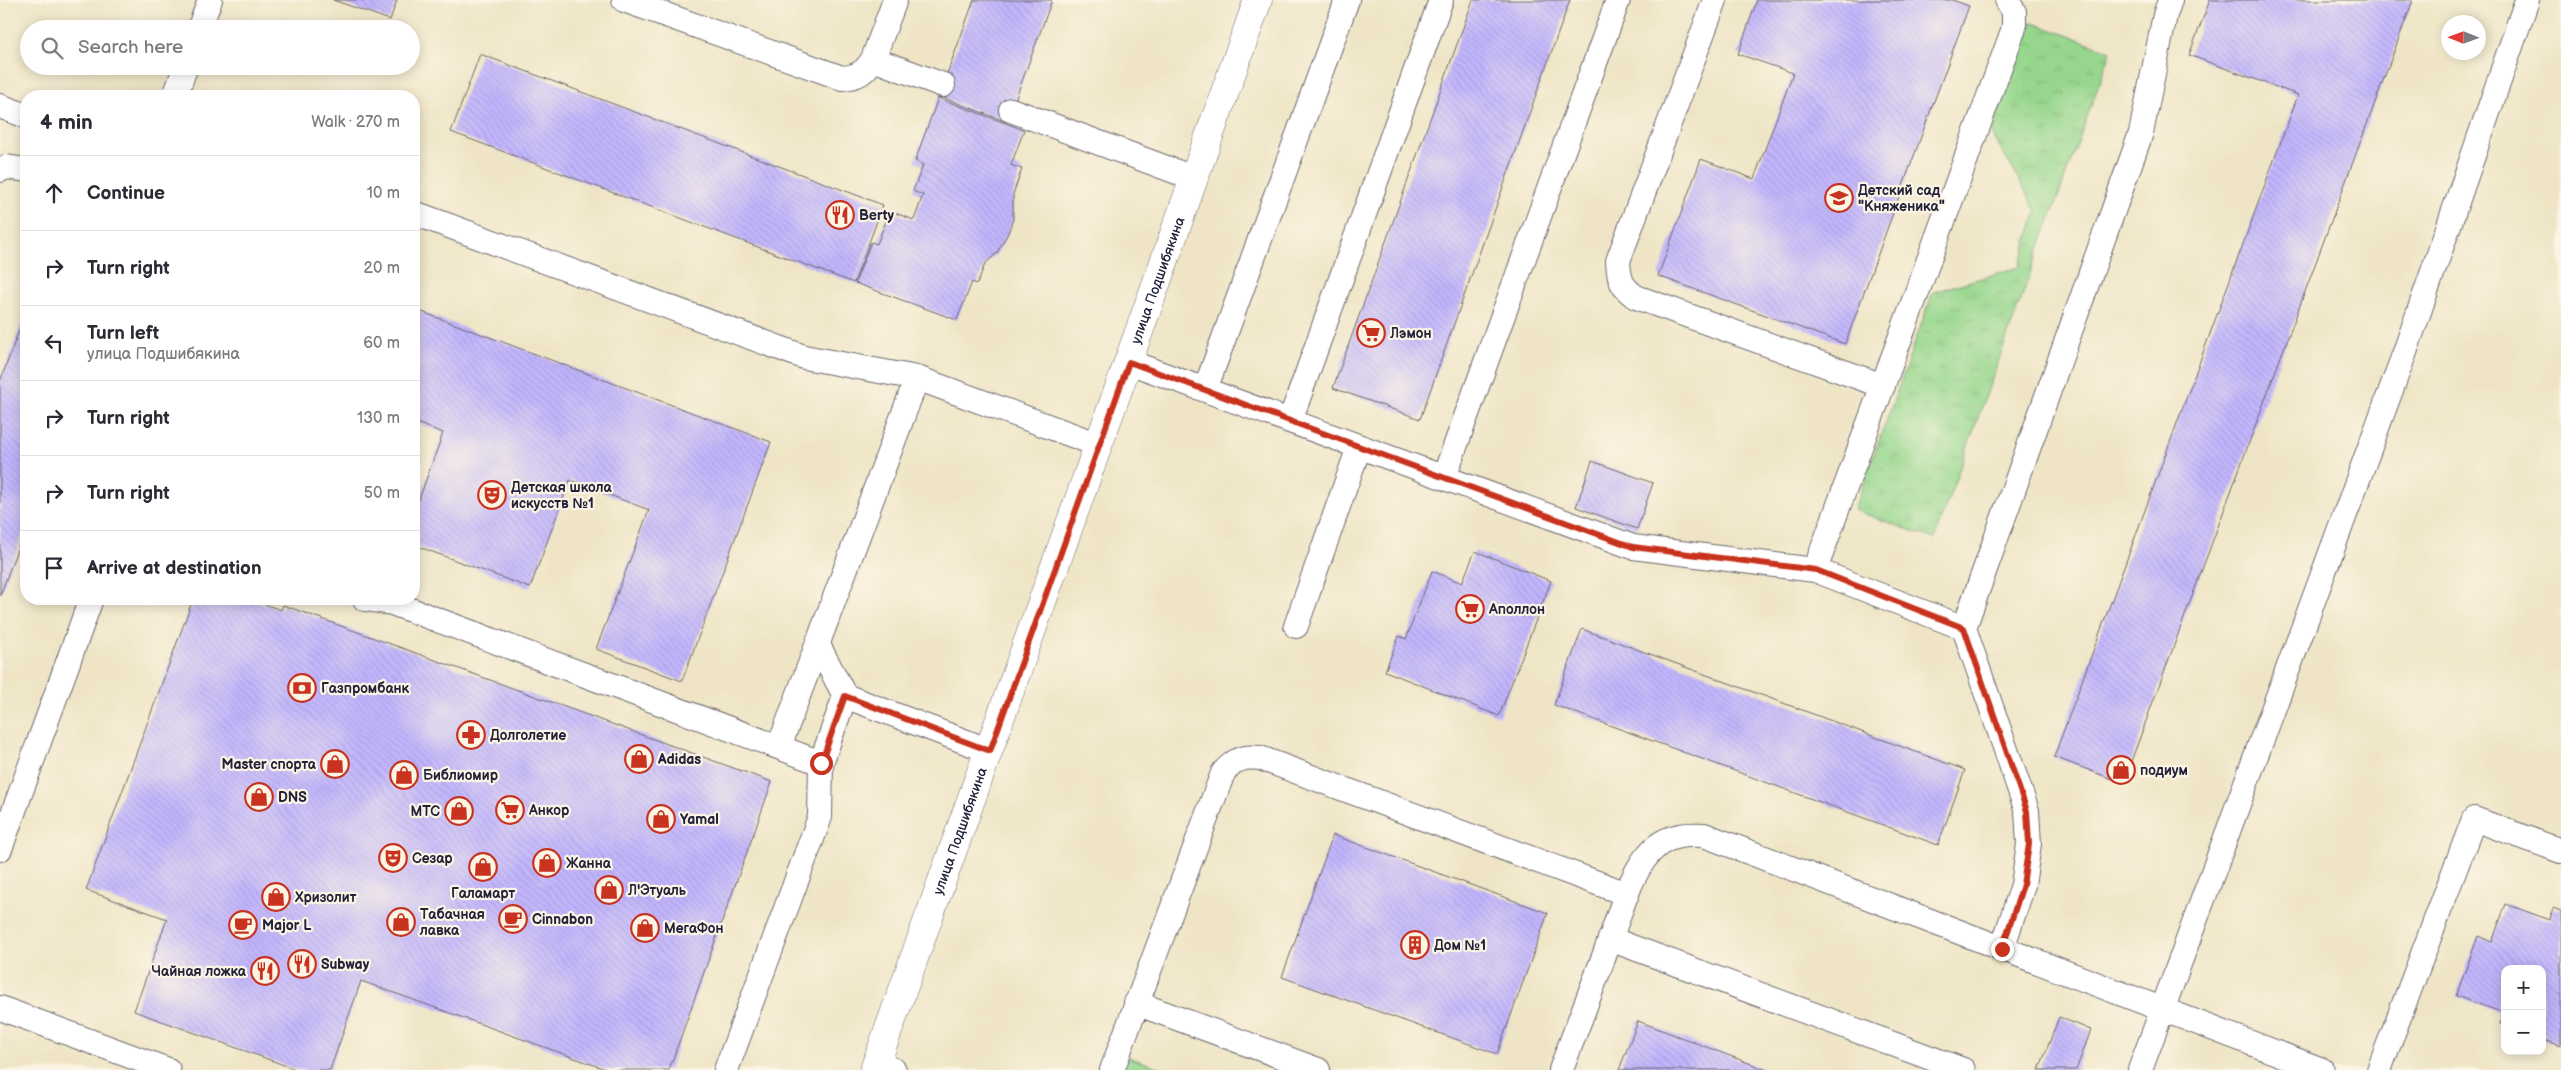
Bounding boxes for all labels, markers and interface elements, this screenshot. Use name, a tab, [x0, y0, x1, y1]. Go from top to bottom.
north arrow	[2441, 15, 2486, 60]
search box	[20, 20, 420, 75]
icon: search	[38, 34, 66, 62]
text: Search here	[78, 36, 183, 59]
text: 4 min	[40, 110, 93, 135]
text: Walk · 270 m	[311, 113, 400, 132]
icon: ahead	[40, 179, 68, 207]
text: Continue	[87, 182, 165, 205]
place label: Детский сад "Княженика"	[1858, 182, 1945, 215]
school or university icon: Детский сад "Княженика"	[1824, 183, 1854, 213]
text: 10 m	[367, 184, 400, 203]
restaurant icon: Berty	[825, 200, 855, 230]
place label: Berty	[859, 207, 894, 224]
street label: улица Подшибякина	[1127, 214, 1189, 346]
icon: right	[40, 254, 68, 282]
text: Turn right	[87, 257, 170, 280]
text: 20 m	[364, 259, 400, 278]
supermarket icon: Лэмон	[1356, 318, 1386, 348]
text: Turn left	[87, 322, 159, 345]
place label: Лэмон	[1389, 325, 1431, 342]
icon: left	[40, 329, 68, 357]
text: 60 m	[363, 334, 400, 353]
text: улица Подшибякина	[87, 345, 240, 364]
icon: right	[40, 404, 68, 432]
text: Turn right	[87, 407, 170, 430]
text: 130 m	[357, 409, 400, 428]
icon: right	[40, 479, 68, 507]
place label: Детская школа искусств №1	[511, 479, 613, 512]
theatre icon: Детская школа искусств №1	[477, 480, 507, 510]
text: Turn right	[87, 482, 170, 505]
text: 50 m	[364, 484, 400, 503]
icon: arrive	[40, 554, 68, 582]
text: Arrive at destination	[87, 557, 262, 580]
supermarket icon: Аполлон	[1455, 594, 1485, 624]
place label: Аполлон	[1488, 601, 1545, 618]
bank icon: Газпромбанк	[287, 673, 317, 703]
place label: Газпромбанк	[321, 680, 410, 697]
pharmacy icon: Долголетие	[456, 720, 486, 750]
place label: Долголетие	[490, 727, 566, 744]
shop icon: Adidas	[624, 744, 654, 774]
shop icon: Master спорта	[320, 749, 350, 779]
place label: Adidas	[657, 751, 701, 768]
route start	[810, 752, 833, 775]
shop icon: подиум	[2106, 755, 2136, 785]
place label: Master спорта	[222, 756, 317, 773]
shop icon: Библиомир	[389, 760, 419, 790]
place label: подиум	[2140, 762, 2188, 779]
street label: улица Подшибякина	[930, 764, 991, 897]
place label: Библиомир	[423, 767, 499, 784]
shop icon: DNS	[244, 782, 274, 812]
place label: DNS	[278, 789, 307, 806]
supermarket icon: Анкор	[495, 795, 525, 825]
shop icon: МТС	[444, 796, 474, 826]
place label: Анкор	[528, 802, 570, 819]
place label: МТС	[411, 803, 440, 820]
shop icon: Yamal	[646, 804, 676, 834]
place label: Yamal	[680, 811, 719, 828]
theatre icon: Сезар	[378, 843, 408, 873]
shop icon: Жанна	[532, 848, 562, 878]
place label: Сезар	[412, 850, 453, 867]
shop icon: Галамарт	[468, 852, 498, 882]
place label: Жанна	[566, 855, 612, 872]
shop icon: Л'Этуаль	[594, 875, 624, 905]
shop icon: Хризолит	[261, 882, 291, 912]
place label: Л'Этуаль	[627, 882, 687, 899]
place label: Галамарт	[451, 885, 515, 902]
place label: Хризолит	[294, 889, 357, 906]
cafe icon: Cinnabon	[498, 904, 528, 934]
place label: Табачная лавка	[419, 906, 485, 939]
shop icon: Табачная лавка	[386, 907, 416, 937]
cafe icon: Major L	[228, 910, 258, 940]
place label: Cinnabon	[532, 911, 593, 928]
shop icon: МегаФон	[630, 913, 660, 943]
place label: Major L	[262, 917, 311, 934]
place label: МегаФон	[664, 920, 724, 937]
building icon: Дом №1	[1400, 930, 1430, 960]
place label: Дом №1	[1434, 937, 1486, 954]
route end	[1991, 938, 2014, 961]
restaurant icon: Subway	[287, 949, 317, 979]
restaurant icon: Чайная ложка	[250, 956, 280, 986]
place label: Subway	[321, 956, 370, 973]
place label: Чайная ложка	[152, 963, 247, 980]
map controls	[2501, 965, 2546, 1055]
button: +	[2501, 965, 2546, 1010]
button: −	[2501, 1010, 2546, 1055]

